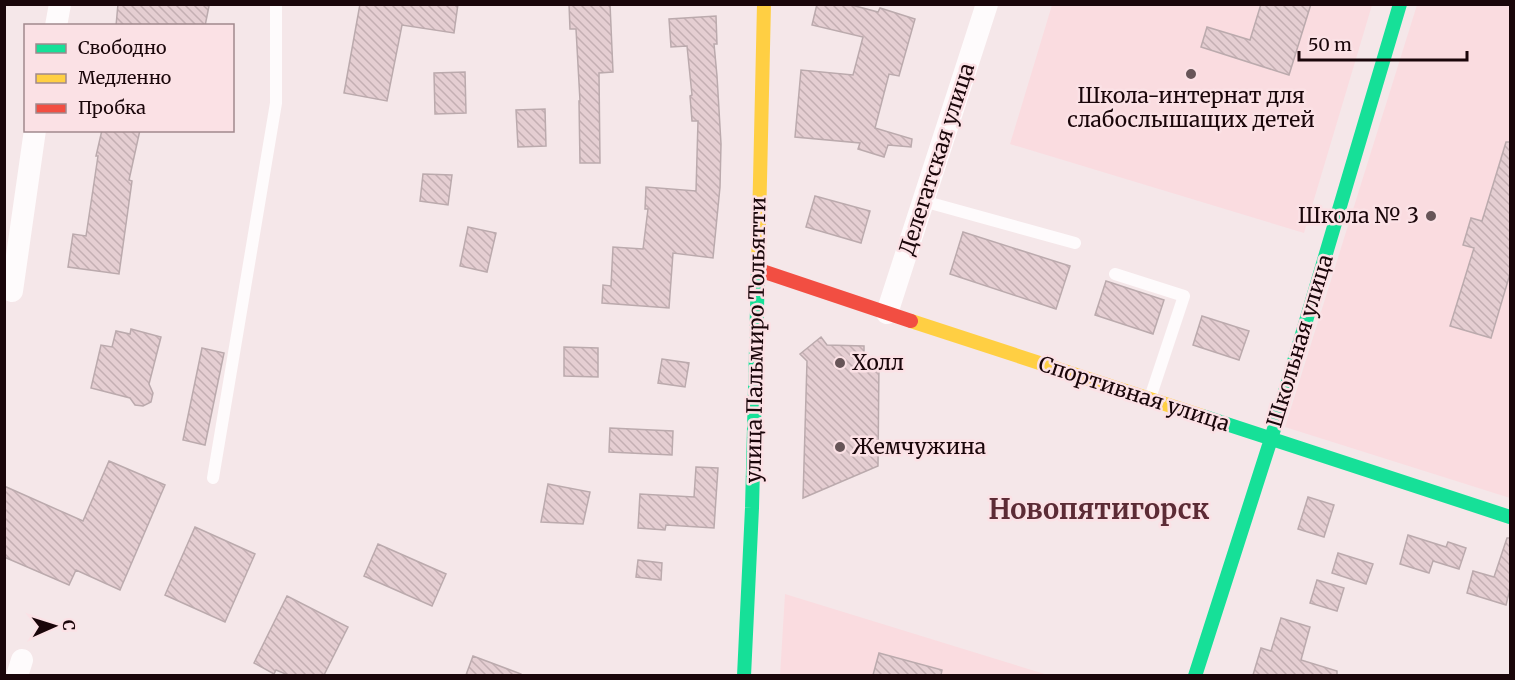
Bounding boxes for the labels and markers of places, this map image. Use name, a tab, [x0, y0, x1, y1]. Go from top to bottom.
marker: Школа-интернат для слабослышащих детей	[1184, 67, 1198, 81]
place label: Школа-интернат для слабослышащих детей	[1067, 82, 1315, 133]
place label: Школа № 3	[1298, 202, 1419, 229]
marker: Школа № 3	[1424, 209, 1438, 223]
place label: Холл	[852, 349, 904, 376]
marker: Холл	[833, 356, 847, 370]
place label: Жемчужина	[852, 433, 986, 460]
marker: Жемчужина	[833, 440, 847, 454]

